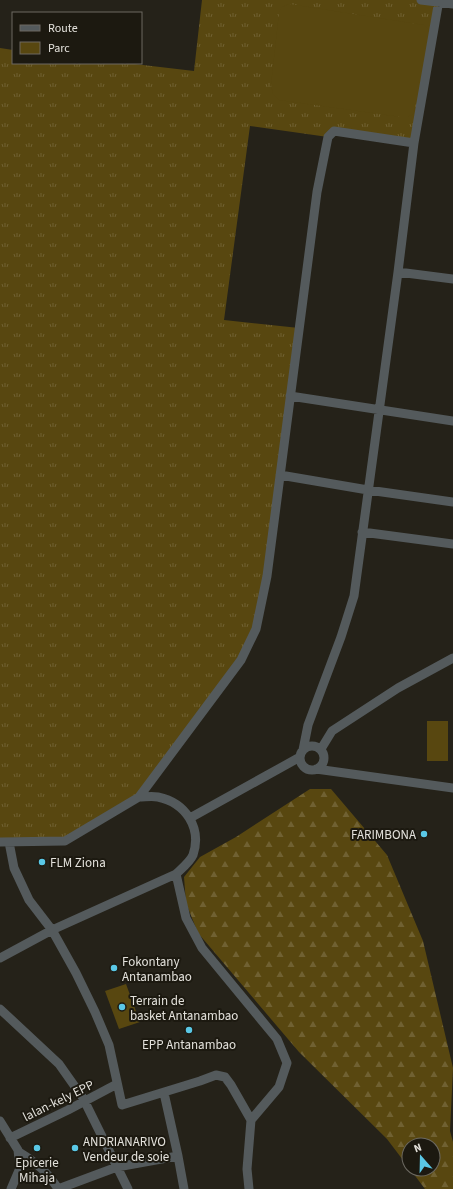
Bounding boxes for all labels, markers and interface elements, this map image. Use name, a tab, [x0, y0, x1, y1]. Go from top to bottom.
legend	[12, 12, 142, 64]
text: Route	[48, 20, 78, 37]
text: Parc	[48, 40, 70, 57]
place label: FARIMBONA	[351, 826, 417, 844]
marker: FARIMBONA	[419, 829, 429, 839]
place label: FLM Ziona	[50, 854, 106, 872]
marker: FLM Ziona	[37, 857, 47, 867]
place label: Fokontany Antanambao	[122, 953, 192, 986]
marker: Fokontany Antanambao	[109, 963, 119, 973]
place label: Terrain de basket Antanambao	[130, 992, 238, 1025]
marker: Terrain de basket Antanambao	[117, 1002, 127, 1012]
marker: EPP Antanambao	[184, 1025, 194, 1035]
place label: EPP Antanambao	[142, 1036, 236, 1054]
street label: lalan-kely EPP	[20, 1076, 97, 1126]
place label: ANDRIANARIVO Vendeur de soie	[83, 1133, 169, 1166]
north arrow	[401, 1137, 441, 1177]
text: N	[412, 1140, 424, 1156]
marker: Epicerie Mihaja	[32, 1143, 42, 1153]
marker: ANDRIANARIVO Vendeur de soie	[70, 1143, 80, 1153]
place label: Epicerie Mihaja	[15, 1154, 59, 1187]

